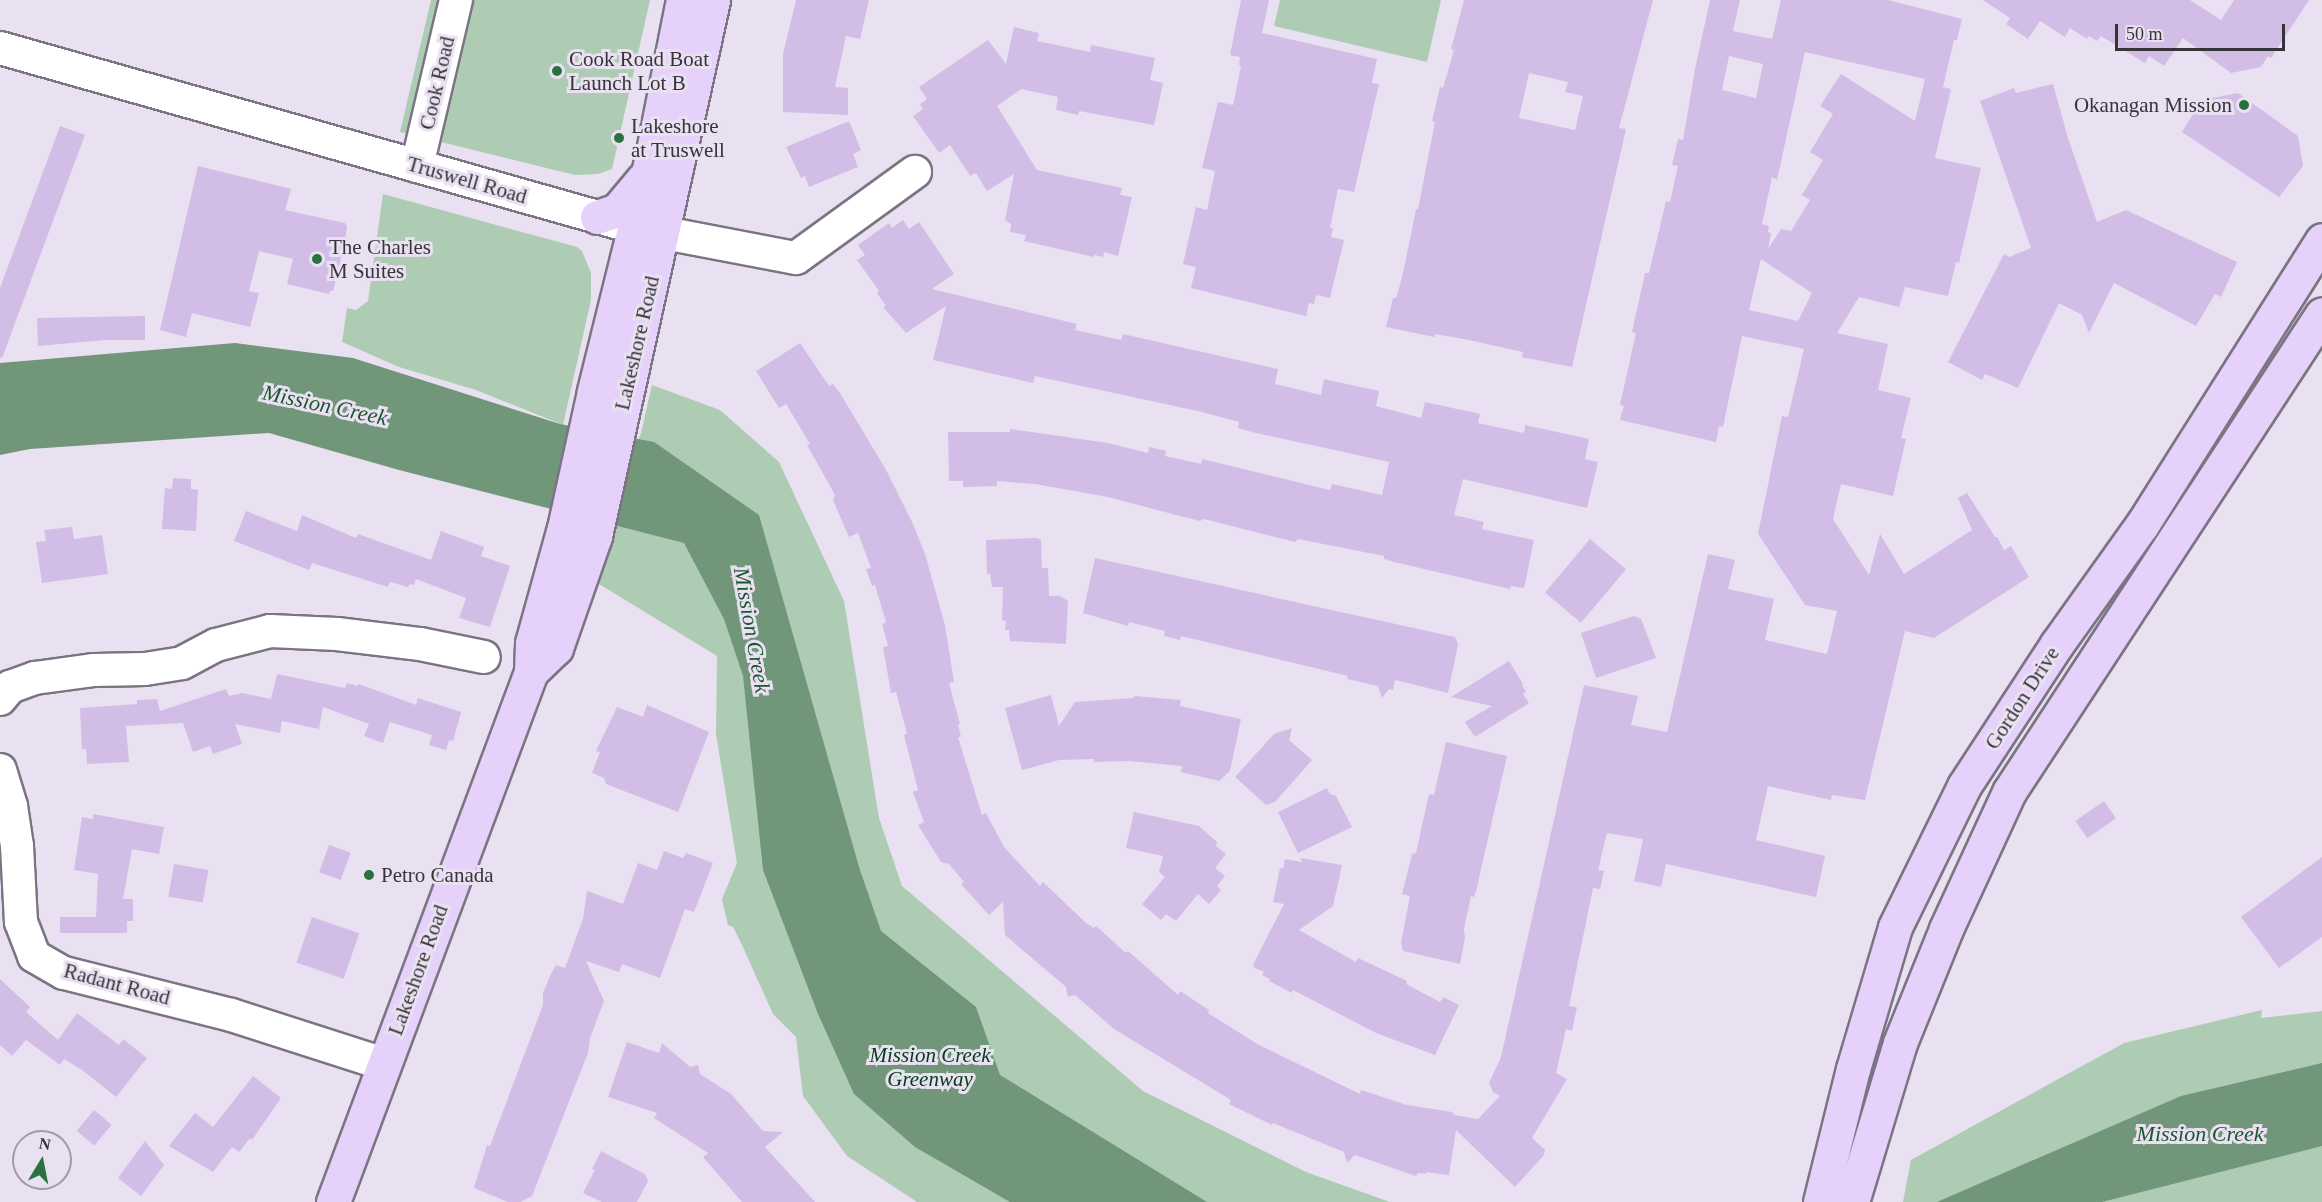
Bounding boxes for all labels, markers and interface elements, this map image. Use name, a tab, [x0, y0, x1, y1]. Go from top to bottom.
scale bar	[2118, 12, 2288, 50]
text: 50 m	[2126, 24, 2163, 44]
street label: Cook Road	[414, 34, 460, 132]
place label: Cook Road Boat Launch Lot B	[569, 46, 709, 96]
marker: Cook Road Boat Launch Lot B	[550, 64, 564, 78]
place label: Okanagan Mission	[2074, 92, 2232, 118]
marker: Okanagan Mission	[2237, 98, 2251, 112]
place label: Lakeshore at Truswell	[631, 113, 725, 163]
marker: Lakeshore at Truswell	[612, 131, 626, 145]
street label: Truswell Road	[404, 151, 530, 209]
place label: The Charles M Suites	[329, 234, 431, 284]
marker: The Charles M Suites	[310, 252, 324, 266]
street label: Lakeshore Road	[609, 273, 665, 413]
water label: Mission Creek	[260, 379, 390, 431]
water label: Mission Creek	[728, 565, 776, 695]
street label: Gordon Drive	[1980, 642, 2064, 754]
place label: Petro Canada	[381, 862, 494, 888]
marker: Petro Canada	[362, 868, 376, 882]
street label: Lakeshore Road	[383, 901, 453, 1039]
street label: Radant Road	[61, 958, 173, 1010]
park label: Mission Creek Greenway	[869, 1042, 991, 1092]
water label: Mission Creek	[2137, 1121, 2263, 1147]
north arrow	[12, 1130, 72, 1190]
text: N	[38, 1134, 52, 1153]

